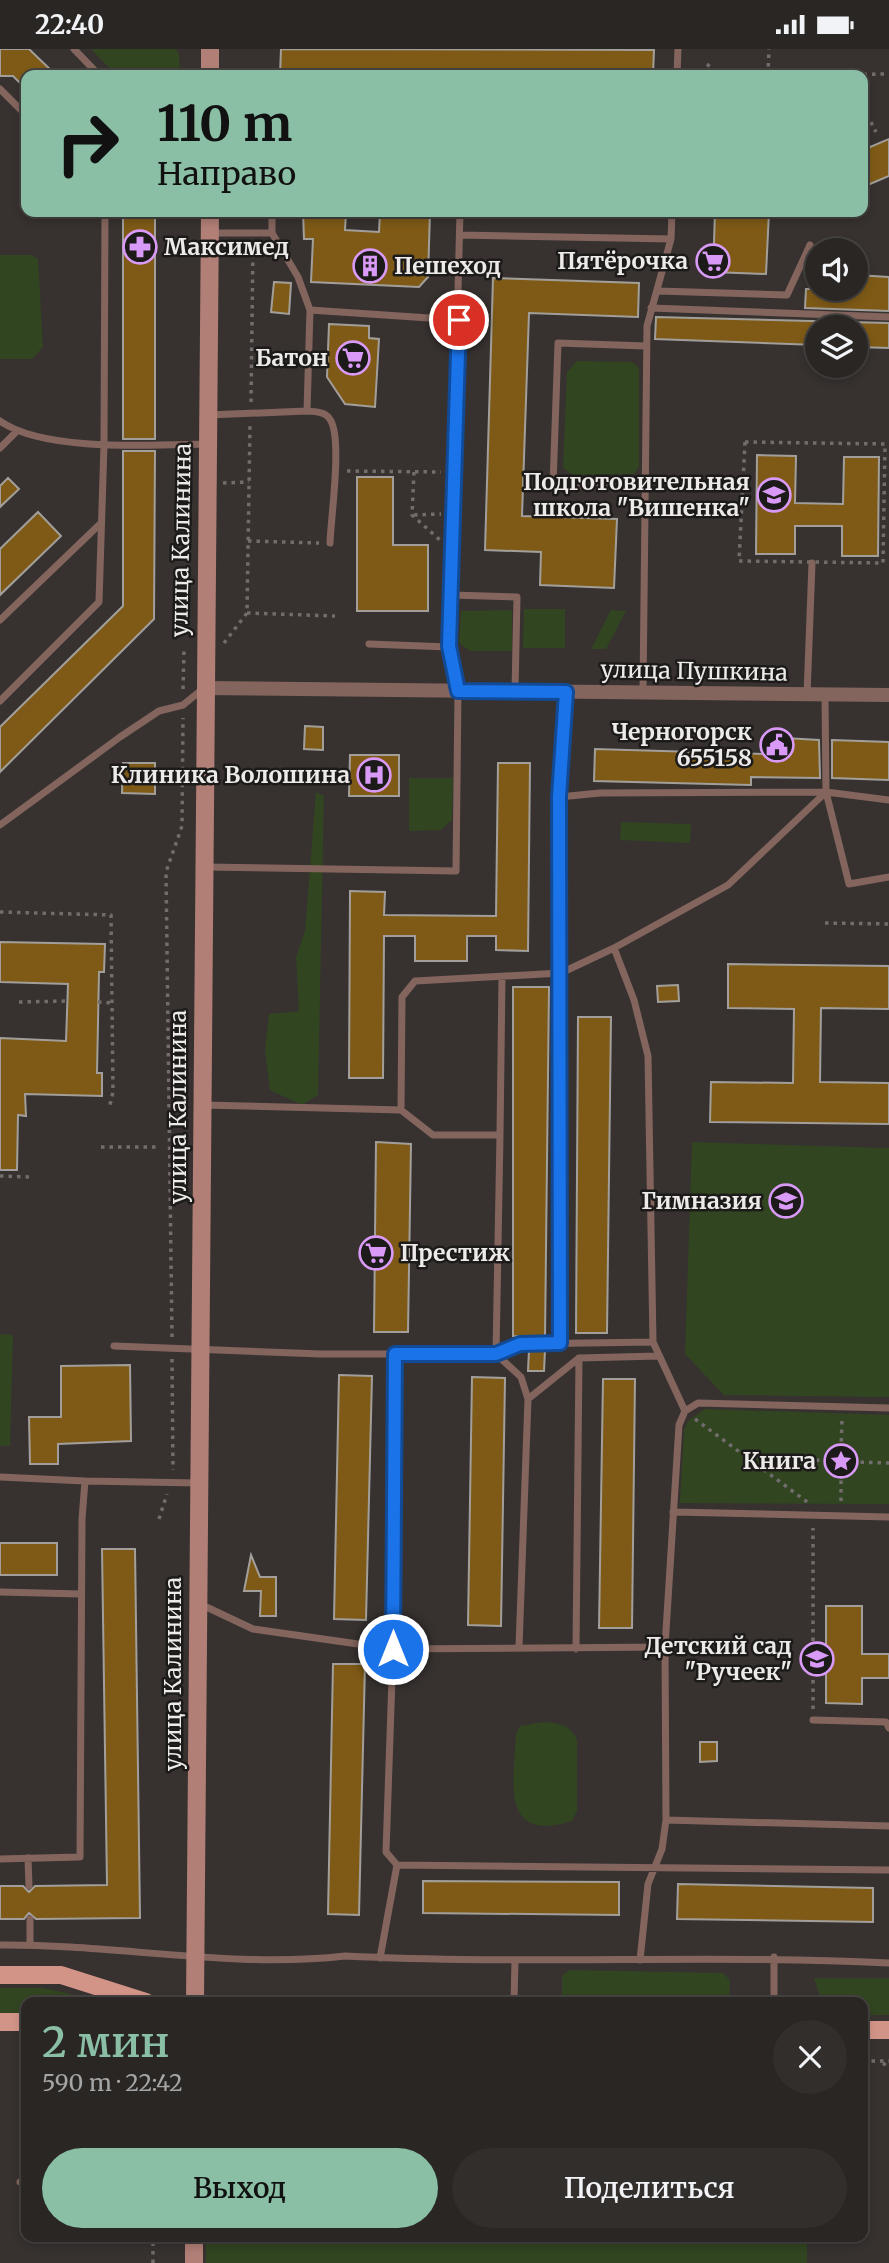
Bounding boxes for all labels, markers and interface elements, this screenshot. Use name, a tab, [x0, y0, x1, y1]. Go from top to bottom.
text: 22:40	[35, 8, 104, 41]
text: 110 m	[157, 93, 292, 154]
icon: right	[42, 98, 133, 189]
text: Направо	[157, 154, 296, 194]
pharmacy icon: Максимед	[121, 228, 159, 266]
place label: Максимед	[164, 232, 289, 261]
map controls	[805, 238, 868, 378]
button: sound	[805, 238, 868, 301]
supermarket icon: Пятёрочка	[694, 242, 732, 280]
place label: Пятёрочка	[557, 246, 688, 275]
building icon: Пешеход	[351, 247, 389, 285]
place label: Пешеход	[394, 251, 501, 280]
pin	[429, 290, 489, 350]
icon: arrive	[440, 301, 478, 339]
button: layers	[805, 315, 868, 378]
supermarket icon: Батон	[334, 339, 372, 377]
place label: Батон	[255, 343, 328, 372]
street label: улица Калинина	[164, 443, 197, 637]
place label: Подготовительная школа "Вишенка"	[523, 467, 750, 522]
school or university icon: Подготовительная школа "Вишенка"	[755, 476, 793, 514]
street label: улица Пушкина	[600, 654, 788, 687]
place label: Черногорск 655158	[612, 717, 752, 772]
public building icon: Черногорск 655158	[758, 726, 796, 764]
hospital icon: Клиника Волошина	[355, 756, 393, 794]
place label: Клиника Волошина	[111, 760, 350, 789]
street label: улица Калинина	[163, 1010, 192, 1204]
school or university icon: Гимназия	[767, 1182, 805, 1220]
place label: Гимназия	[641, 1186, 762, 1215]
supermarket icon: Престиж	[357, 1234, 395, 1272]
place label: Престиж	[400, 1238, 510, 1267]
place icon: Книга	[822, 1442, 860, 1480]
place label: Книга	[742, 1446, 816, 1475]
street label: улица Калинина	[158, 1577, 187, 1771]
position arrow	[356, 1612, 430, 1686]
place label: Детский сад "Ручеек"	[644, 1631, 792, 1686]
school or university icon: Детский сад "Ручеек"	[798, 1640, 836, 1678]
text: 2 мин	[42, 2016, 170, 2068]
button: close	[773, 2020, 847, 2094]
text: 590 m · 22:42	[42, 2068, 183, 2097]
button: Выход	[42, 2148, 438, 2228]
button: Поделиться	[452, 2148, 847, 2228]

